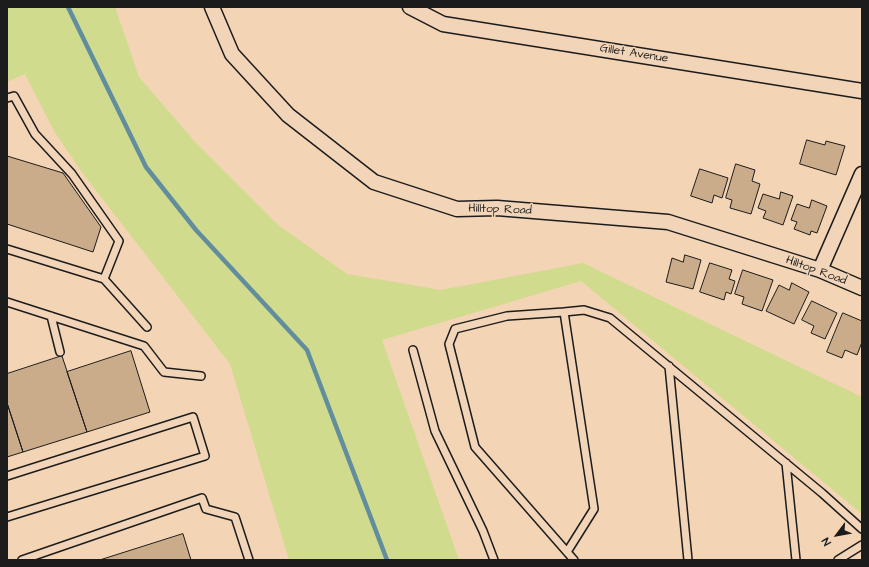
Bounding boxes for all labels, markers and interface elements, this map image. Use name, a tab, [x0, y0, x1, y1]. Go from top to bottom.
street label: Gillet Avenue	[599, 41, 669, 67]
street label: Hilltop Road	[468, 202, 532, 218]
street label: Hilltop Road	[784, 253, 848, 289]
north arrow	[817, 515, 857, 555]
text: N	[818, 535, 835, 549]

